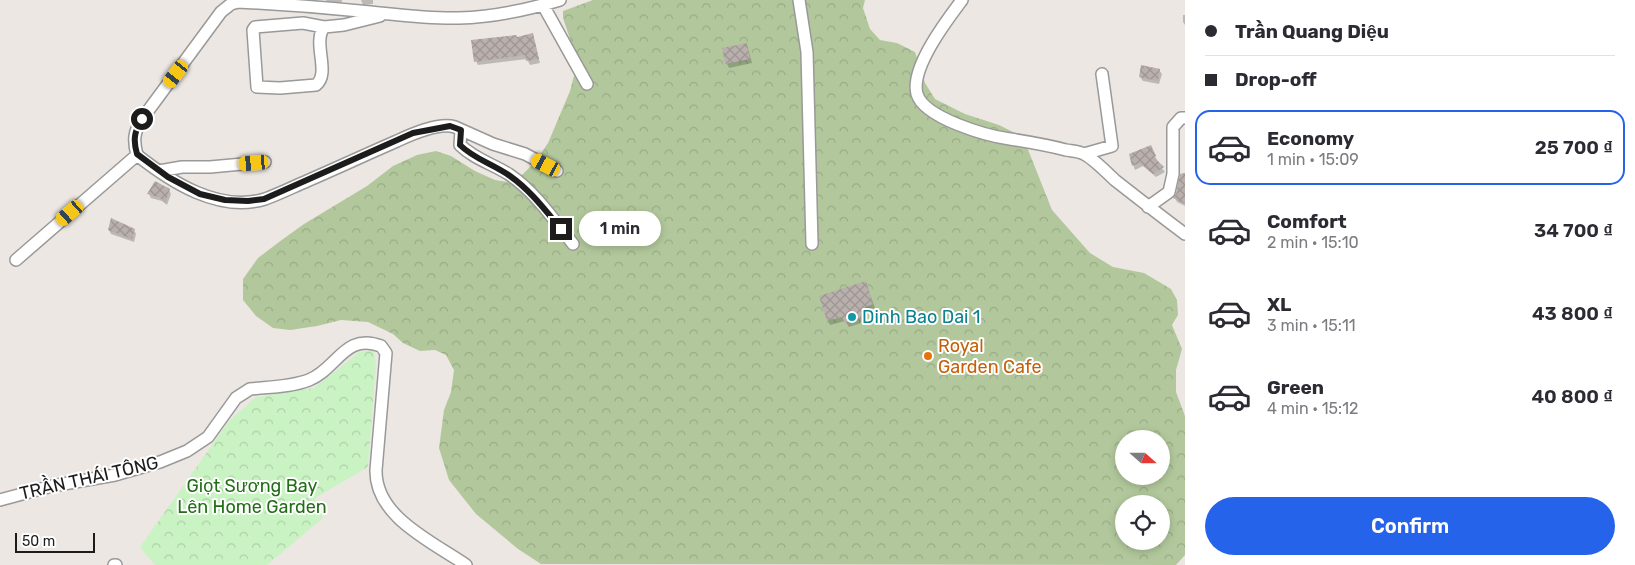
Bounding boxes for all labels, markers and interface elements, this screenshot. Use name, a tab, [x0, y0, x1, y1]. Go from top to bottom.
text: Trần Quang Diệu	[1235, 20, 1389, 43]
car	[160, 58, 191, 90]
text: Drop-off	[1235, 68, 1317, 91]
route start	[131, 108, 153, 130]
icon: car	[1207, 125, 1252, 170]
text: Economy	[1267, 127, 1354, 150]
text: 25 700 ₫	[1535, 136, 1613, 159]
text: 1 min · 15:09	[1267, 150, 1359, 169]
car	[529, 151, 562, 179]
car	[238, 154, 269, 172]
car	[53, 197, 86, 229]
icon: car	[1207, 208, 1252, 253]
text: Comfort	[1267, 210, 1347, 233]
callout: 1 min	[578, 212, 661, 246]
route end	[550, 218, 572, 240]
text: 1 min	[600, 219, 640, 238]
text: 34 700 ₫	[1534, 219, 1613, 242]
text: 2 min · 15:10	[1267, 233, 1359, 252]
icon: car	[1207, 291, 1252, 336]
text: XL	[1267, 293, 1291, 316]
text: 43 800 ₫	[1532, 302, 1613, 325]
place label: Dinh Bao Dai 1	[862, 306, 981, 328]
marker: Dinh Bao Dai 1	[846, 311, 858, 323]
text: 3 min · 15:11	[1267, 316, 1356, 335]
place label: Royal Garden Cafe	[938, 335, 1042, 378]
marker: Royal Garden Cafe	[922, 350, 934, 362]
icon: car	[1207, 374, 1252, 419]
text: Green	[1267, 376, 1324, 399]
text: 40 800 ₫	[1531, 385, 1613, 408]
text: 4 min · 15:12	[1267, 399, 1358, 418]
north arrow	[1115, 430, 1170, 485]
map controls	[1115, 430, 1170, 550]
street label: TRẦN THÁI TÔNG	[17, 448, 161, 505]
park label: Giọt Sương Bay Lên Home Garden	[177, 475, 327, 518]
button: locate	[1115, 495, 1170, 550]
button: Confirm	[1205, 497, 1615, 555]
scale bar	[15, 530, 95, 553]
text: 50 m	[22, 533, 55, 550]

